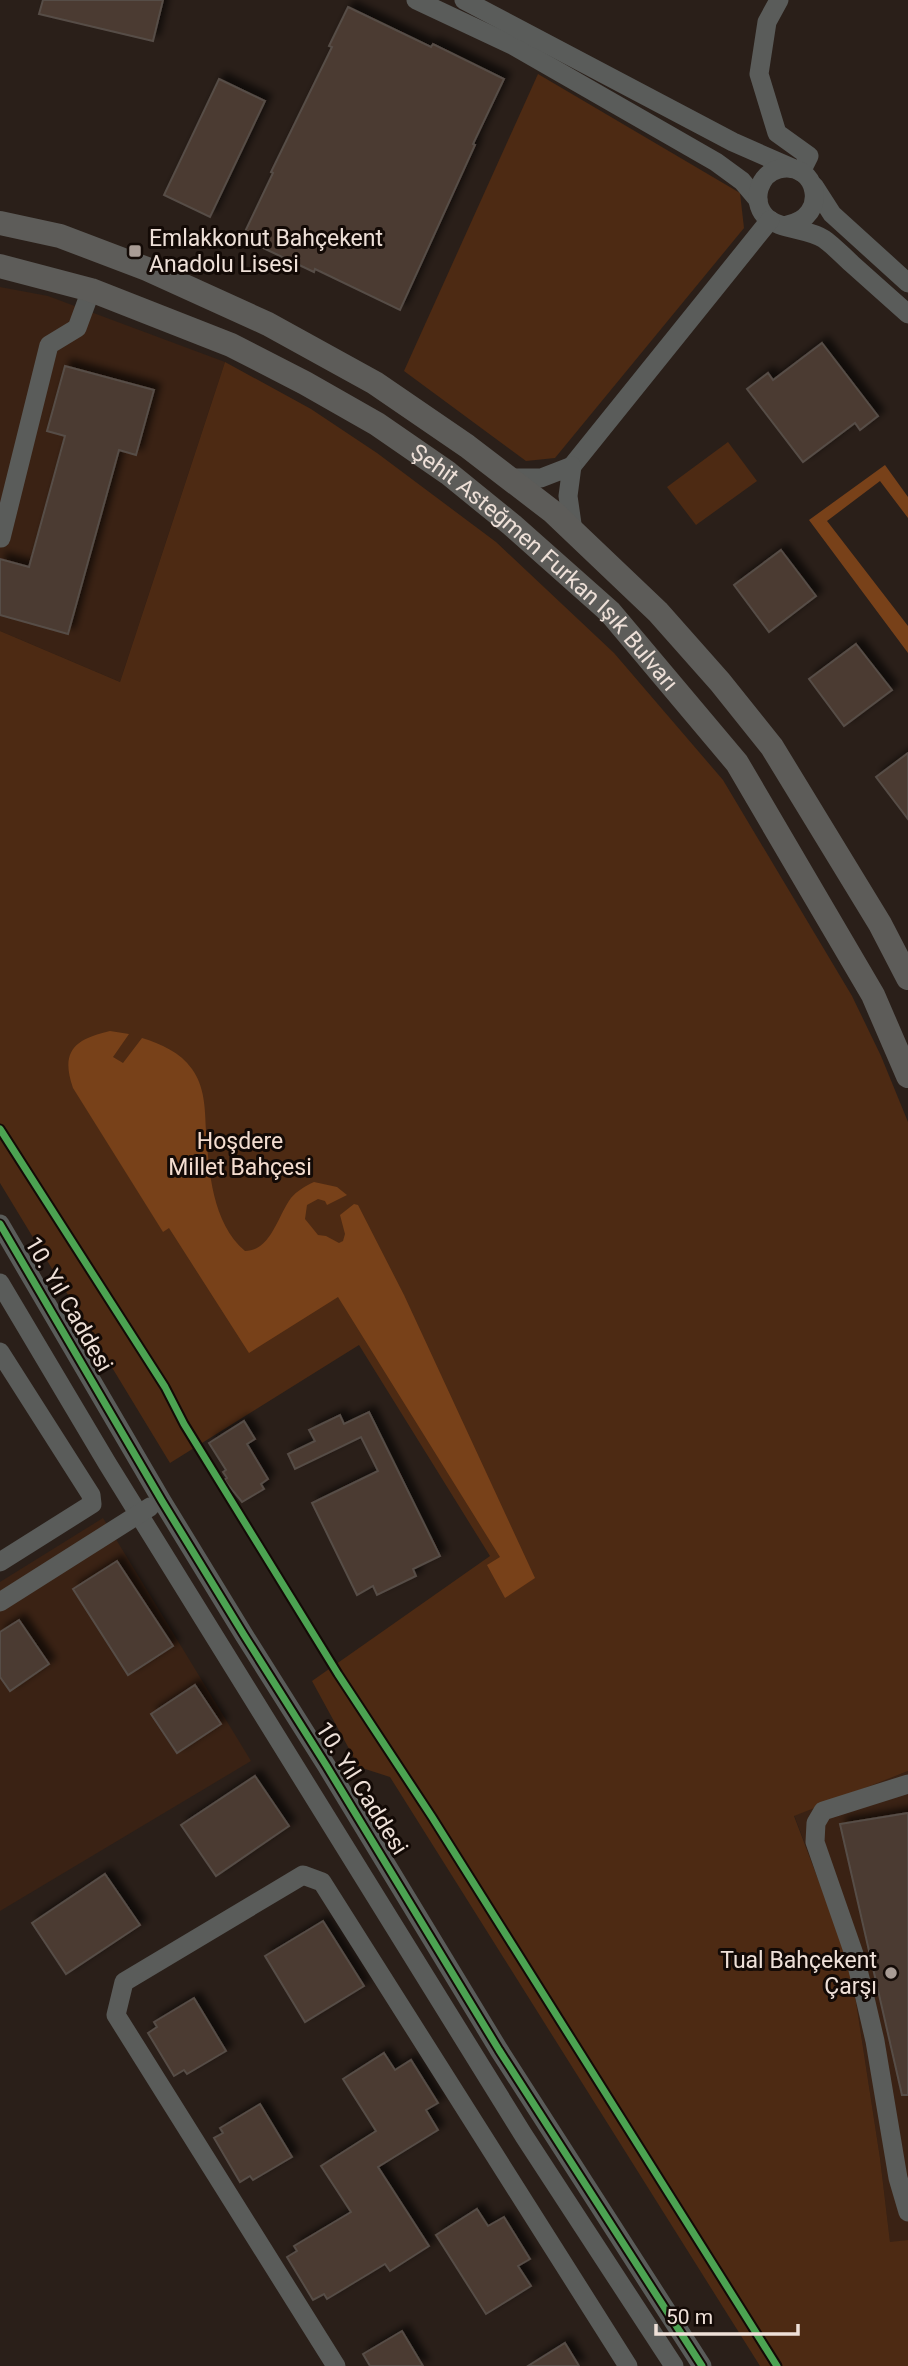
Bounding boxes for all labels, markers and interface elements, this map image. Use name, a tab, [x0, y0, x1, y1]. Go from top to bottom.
place label: Emlakkonut Bahçekent Anadolu Lisesi	[149, 225, 383, 278]
marker: Emlakkonut Bahçekent Anadolu Lisesi	[127, 243, 143, 259]
street label: Şehit Asteğmen Furkan Işık Bulvarı	[406, 438, 683, 697]
park label: Hoşdere Millet Bahçesi	[168, 1128, 312, 1181]
street label: 10. Yıl Caddesi	[19, 1232, 118, 1377]
street label: 10. Yıl Caddesi	[310, 1717, 413, 1860]
place label: Tual Bahçekent Çarşı	[720, 1947, 877, 2000]
marker: Tual Bahçekent Çarşı	[883, 1965, 899, 1981]
scale bar	[656, 2292, 798, 2336]
text: 50 m	[666, 2305, 713, 2329]

